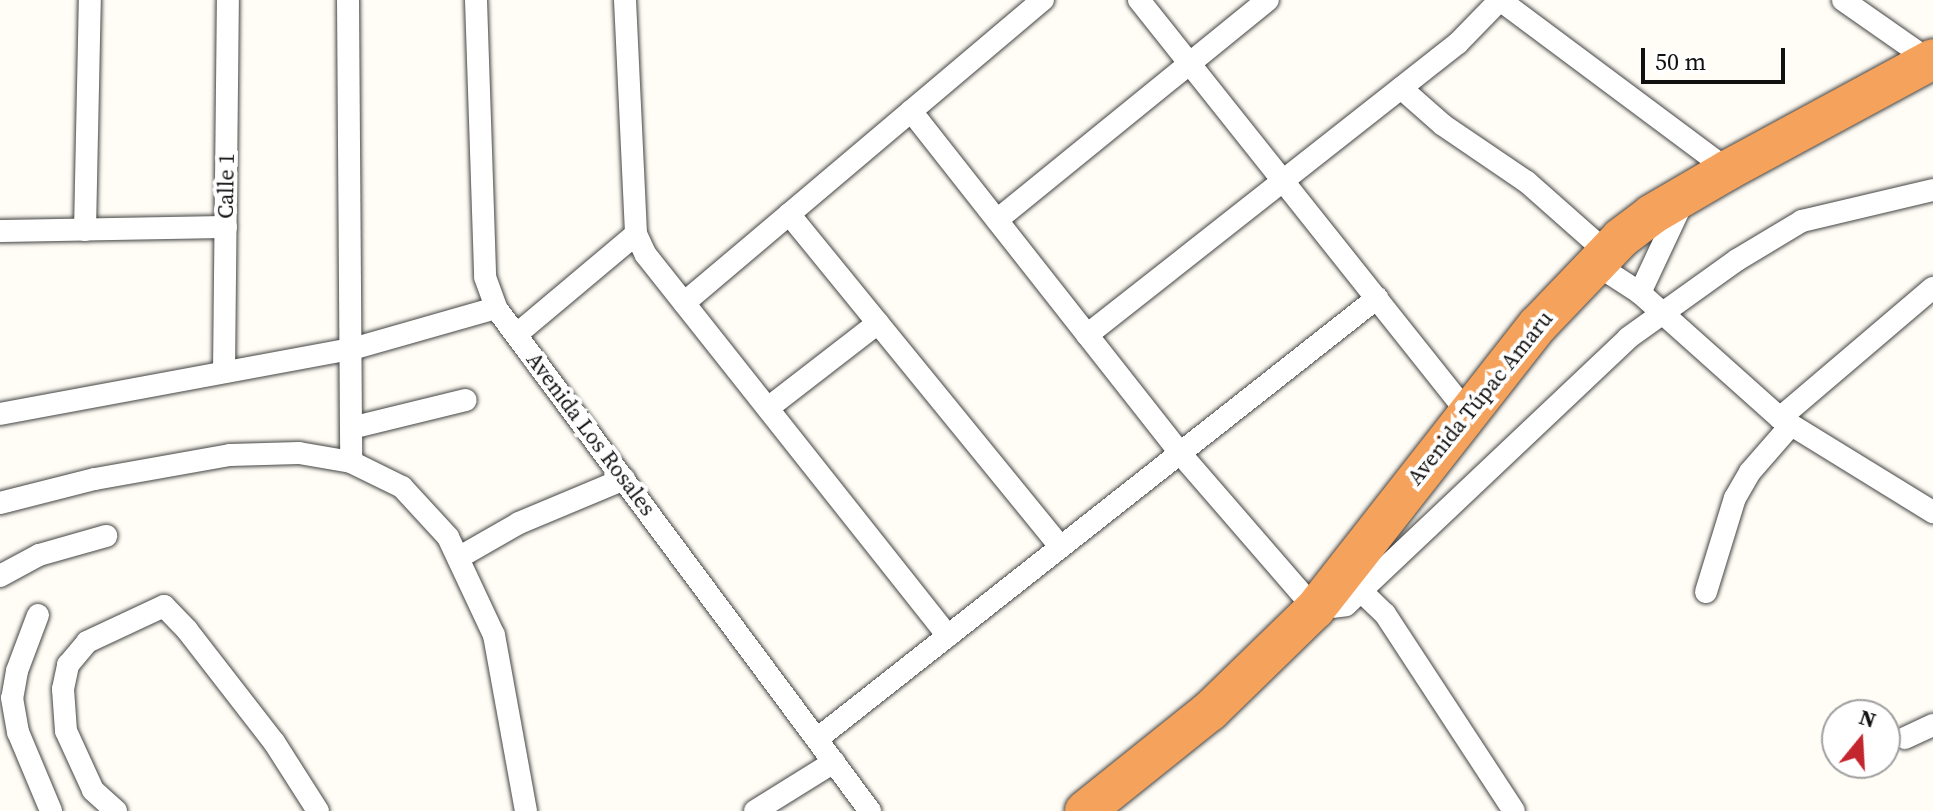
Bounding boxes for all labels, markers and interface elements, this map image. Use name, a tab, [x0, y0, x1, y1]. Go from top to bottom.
scale bar	[1645, 32, 1789, 82]
text: 50 m	[1655, 45, 1706, 78]
street label: Calle 1	[212, 153, 240, 219]
street label: Avenida Túpac Amaru	[1402, 306, 1558, 490]
street label: Avenida Los Rosales	[521, 347, 661, 521]
north arrow	[1821, 699, 1901, 779]
text: N	[1856, 701, 1880, 735]

